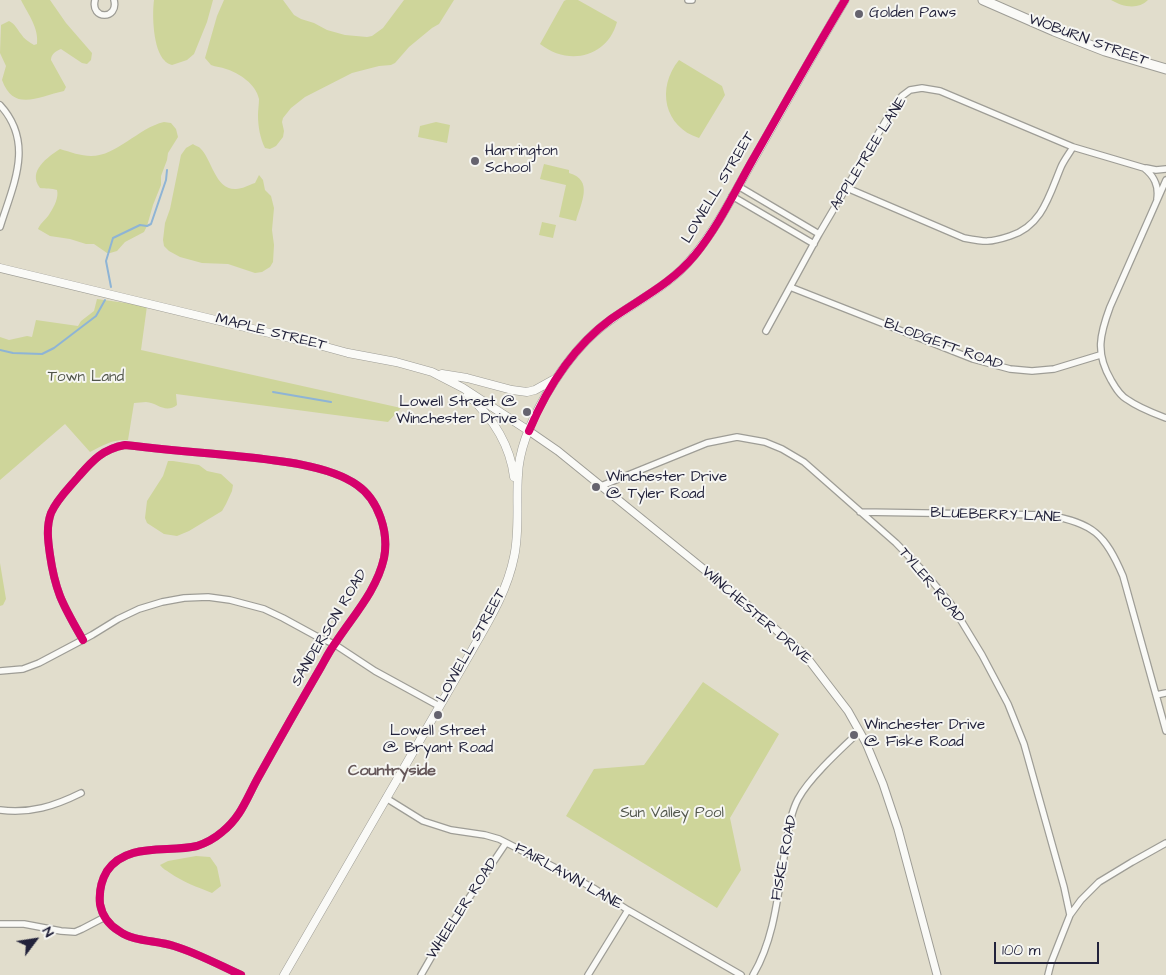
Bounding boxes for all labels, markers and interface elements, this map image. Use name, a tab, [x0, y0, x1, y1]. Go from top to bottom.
place label: Golden Paws	[869, 5, 956, 23]
marker: Golden Paws	[853, 8, 865, 20]
street label: WOBURN STREET	[1026, 11, 1150, 71]
street label: APPLETREE LANE	[827, 94, 911, 214]
street label: LOWELL STREET	[679, 129, 759, 247]
place label: Harrington School	[485, 143, 558, 178]
marker: Harrington School	[469, 155, 481, 167]
street label: MAPLE STREET	[214, 311, 328, 355]
street label: BLODGETT ROAD	[881, 315, 1005, 375]
park label: Town Land	[48, 369, 124, 387]
place label: Lowell Street @ Winchester Drive	[396, 394, 517, 429]
marker: Lowell Street @ Winchester Drive	[521, 406, 533, 418]
place label: Winchester Drive @ Tyler Road	[606, 469, 727, 504]
marker: Winchester Drive @ Tyler Road	[590, 481, 602, 493]
street label: BLUEBERRY LANE	[930, 505, 1062, 527]
street label: TYLER ROAD	[894, 544, 968, 628]
street label: WINCHESTER DRIVE	[697, 563, 815, 669]
street label: SANDERSON ROAD	[288, 566, 372, 690]
street label: LOWELL STREET	[433, 586, 511, 706]
marker: Lowell Street @ Bryant Road	[432, 709, 444, 721]
place label: Winchester Drive @ Fiske Road	[864, 717, 985, 752]
place label: Lowell Street @ Bryant Road	[383, 723, 493, 758]
marker: Winchester Drive @ Fiske Road	[848, 729, 860, 741]
district label: Countryside	[348, 762, 436, 782]
park label: Sun Valley Pool	[620, 805, 724, 823]
street label: FISKE ROAD	[768, 814, 802, 902]
street label: FAIRLAWN LANE	[511, 840, 625, 914]
street label: WHEELER ROAD	[424, 855, 502, 963]
north arrow	[10, 915, 60, 965]
text: N	[37, 923, 59, 941]
scale bar	[996, 932, 1101, 964]
text: 100 m	[1002, 940, 1041, 961]

